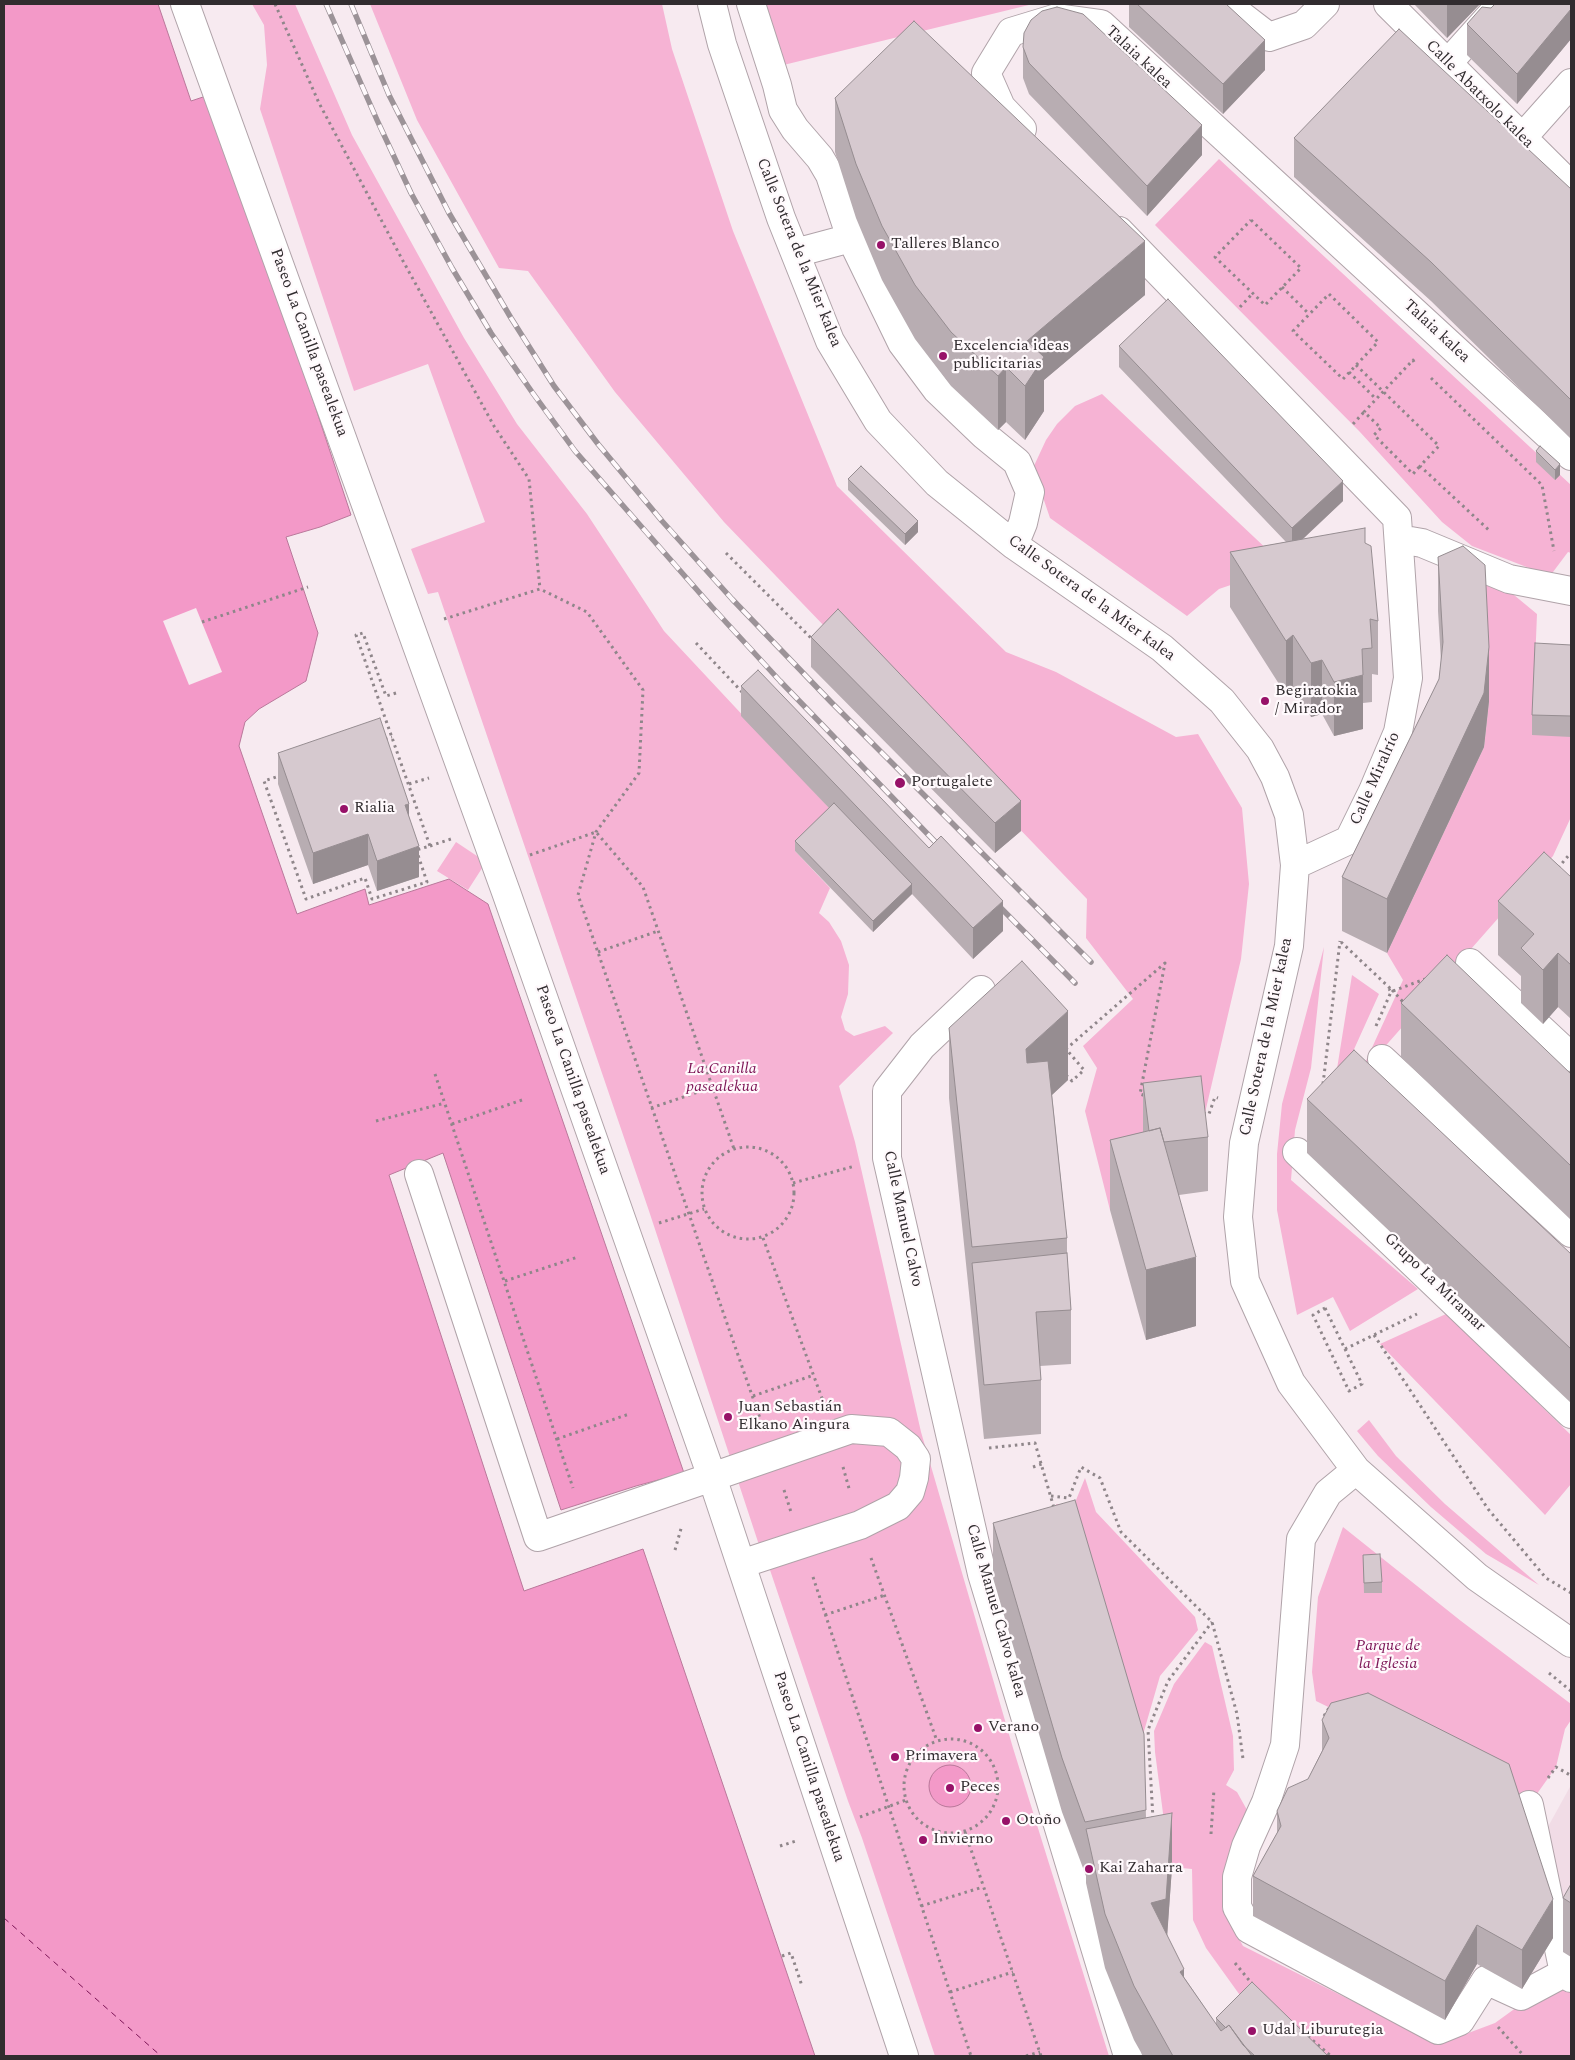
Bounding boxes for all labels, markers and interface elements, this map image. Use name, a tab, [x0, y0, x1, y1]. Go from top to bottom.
street label: Talaia kalea	[1101, 22, 1175, 94]
street label: Calle Abatxolo kalea	[1421, 37, 1537, 153]
street label: Calle Sotera de la Mier kalea	[751, 156, 845, 350]
place label: Talleres Blanco	[891, 235, 1000, 255]
marker: Talleres Blanco	[875, 239, 887, 251]
street label: Paseo La Canilla pasealekua	[265, 246, 351, 440]
street label: Talaia kalea	[1399, 296, 1473, 368]
place label: Excelencia ideas publicitarias	[953, 337, 1069, 375]
marker: Excelencia ideas publicitarias	[937, 350, 949, 362]
street label: Calle Sotera de la Mier kalea	[1004, 532, 1178, 666]
place label: Begiratokia / Mirador	[1275, 682, 1357, 720]
marker: Begiratokia / Mirador	[1259, 695, 1271, 707]
street label: Calle Miralrío	[1347, 729, 1405, 829]
place label: Portugalete	[911, 773, 993, 793]
marker: Portugalete	[893, 776, 907, 790]
place label: Rialia	[354, 799, 395, 819]
marker: Rialia	[338, 803, 350, 815]
street label: Calle Sotera de la Mier kalea	[1237, 936, 1297, 1138]
street label: Paseo La Canilla pasealekua	[530, 983, 614, 1177]
park label: La Canilla pasealekua	[686, 1060, 758, 1098]
street label: Calle Manuel Calvo	[878, 1149, 926, 1289]
street label: Grupo La Miramar	[1379, 1230, 1489, 1336]
place label: Juan Sebastián Elkano Aingura	[738, 1398, 850, 1436]
marker: Juan Sebastián Elkano Aingura	[722, 1411, 734, 1423]
street label: Calle Manuel Calvo kalea	[961, 1522, 1029, 1700]
park label: Parque de la Iglesia	[1356, 1637, 1420, 1675]
street label: Paseo La Canilla pasealekua	[768, 1669, 848, 1865]
place label: Verano	[988, 1718, 1039, 1738]
marker: Verano	[972, 1722, 984, 1734]
place label: Primavera	[905, 1747, 978, 1767]
marker: Primavera	[889, 1751, 901, 1763]
place label: Peces	[960, 1778, 1000, 1798]
marker: Peces	[944, 1782, 956, 1794]
place label: Otoño	[1016, 1811, 1061, 1831]
marker: Otoño	[1000, 1815, 1012, 1827]
place label: Invierno	[933, 1830, 993, 1850]
marker: Invierno	[917, 1834, 929, 1846]
place label: Kai Zaharra	[1099, 1859, 1183, 1879]
marker: Kai Zaharra	[1083, 1863, 1095, 1875]
place label: Udal Liburutegia	[1262, 2021, 1383, 2041]
marker: Udal Liburutegia	[1246, 2025, 1258, 2037]

